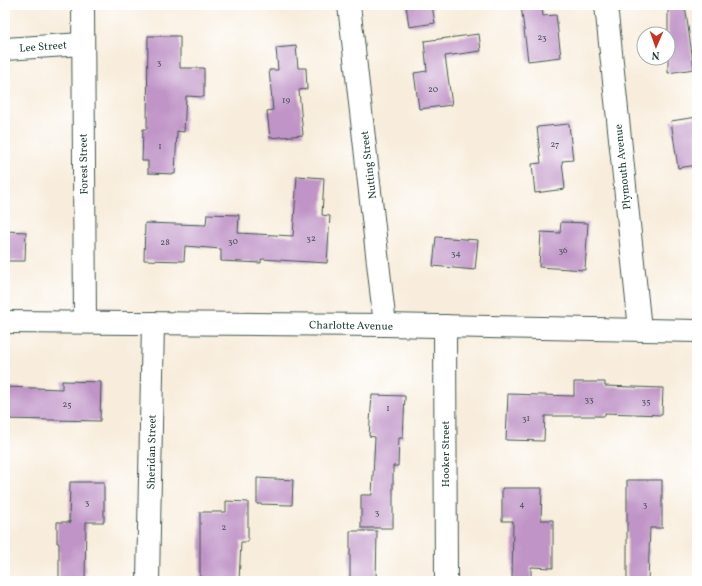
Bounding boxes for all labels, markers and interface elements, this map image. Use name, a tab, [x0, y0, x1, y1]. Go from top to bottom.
north arrow	[636, 26, 676, 66]
house number: 23	[537, 31, 547, 44]
street label: Lee Street	[19, 38, 68, 57]
text: N	[651, 47, 660, 62]
house number: 3	[157, 56, 162, 69]
house number: 20	[428, 83, 439, 96]
house number: 19	[282, 94, 290, 107]
street label: Plymouth Avenue	[612, 123, 635, 210]
street label: Nutting Street	[358, 130, 381, 200]
street label: Forest Street	[76, 133, 93, 195]
house number: 27	[551, 138, 559, 151]
house number: 1	[158, 140, 162, 153]
house number: 32	[306, 232, 316, 245]
house number: 30	[228, 235, 239, 248]
house number: 28	[160, 236, 170, 249]
house number: 36	[558, 244, 568, 257]
house number: 34	[451, 247, 461, 260]
street label: Charlotte Avenue	[309, 318, 393, 335]
house number: 33	[584, 393, 594, 406]
house number: 35	[642, 395, 650, 408]
house number: 25	[62, 398, 72, 411]
house number: 1	[386, 402, 390, 415]
house number: 31	[522, 412, 530, 425]
street label: Sheridan Street	[144, 414, 161, 490]
street label: Hooker Street	[439, 421, 454, 487]
house number: 3	[85, 496, 90, 509]
house number: 4	[519, 498, 525, 511]
house number: 3	[643, 498, 648, 511]
house number: 3	[375, 506, 380, 519]
house number: 2	[222, 521, 227, 534]

